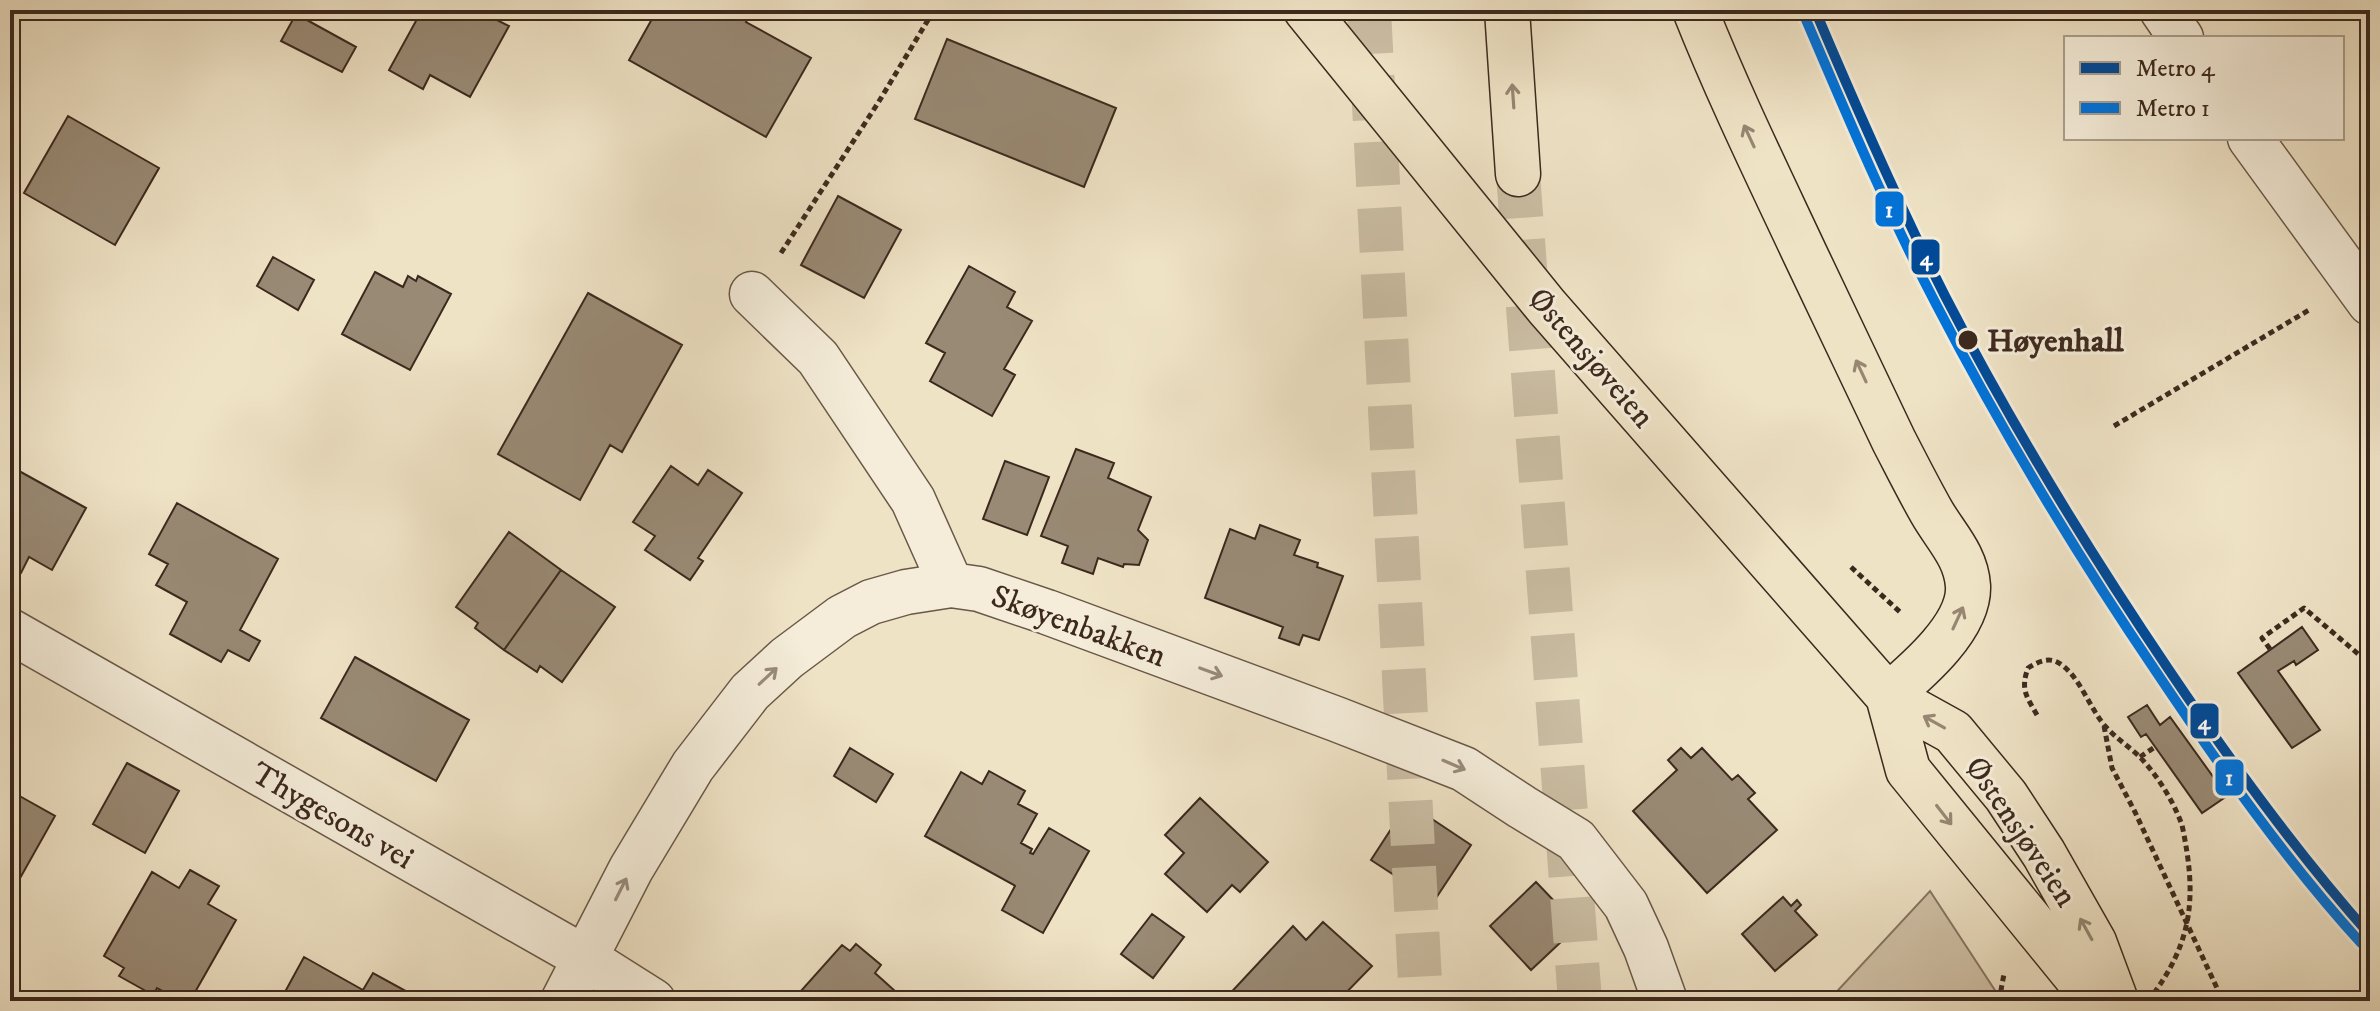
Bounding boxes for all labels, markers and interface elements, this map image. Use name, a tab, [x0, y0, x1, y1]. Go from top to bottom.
legend	[2064, 36, 2344, 140]
text: Metro 4	[2136, 54, 2216, 84]
one-way arrow	[1505, 83, 1520, 110]
text: Metro 1	[2136, 94, 2210, 124]
one-way arrow	[1741, 124, 1756, 148]
line badge: 1	[1874, 190, 1905, 228]
text: 1	[1885, 197, 1893, 224]
line badge: 4	[1910, 238, 1941, 276]
text: 4	[1920, 245, 1934, 272]
street label: Østensjøveien	[1519, 280, 1663, 437]
place label: Høyenhall	[1987, 322, 2124, 362]
marker: Høyenhall	[1956, 328, 1980, 352]
one-way arrow	[1853, 359, 1868, 383]
street label: Skøyenbakken	[985, 577, 1171, 677]
one-way arrow	[1951, 606, 1966, 631]
one-way arrow	[1198, 666, 1223, 681]
one-way arrow	[757, 667, 777, 685]
line badge: 4	[2189, 702, 2220, 740]
text: 4	[2198, 709, 2212, 736]
one-way arrow	[1923, 713, 1947, 729]
street label: Østensjøveien	[1955, 749, 2085, 915]
street label: Thygesons vei	[244, 754, 420, 879]
one-way arrow	[1441, 758, 1466, 773]
line badge: 1	[2214, 758, 2245, 797]
text: 1	[2225, 765, 2233, 792]
one-way arrow	[1936, 804, 1953, 825]
one-way arrow	[613, 877, 629, 901]
one-way arrow	[2078, 918, 2094, 941]

